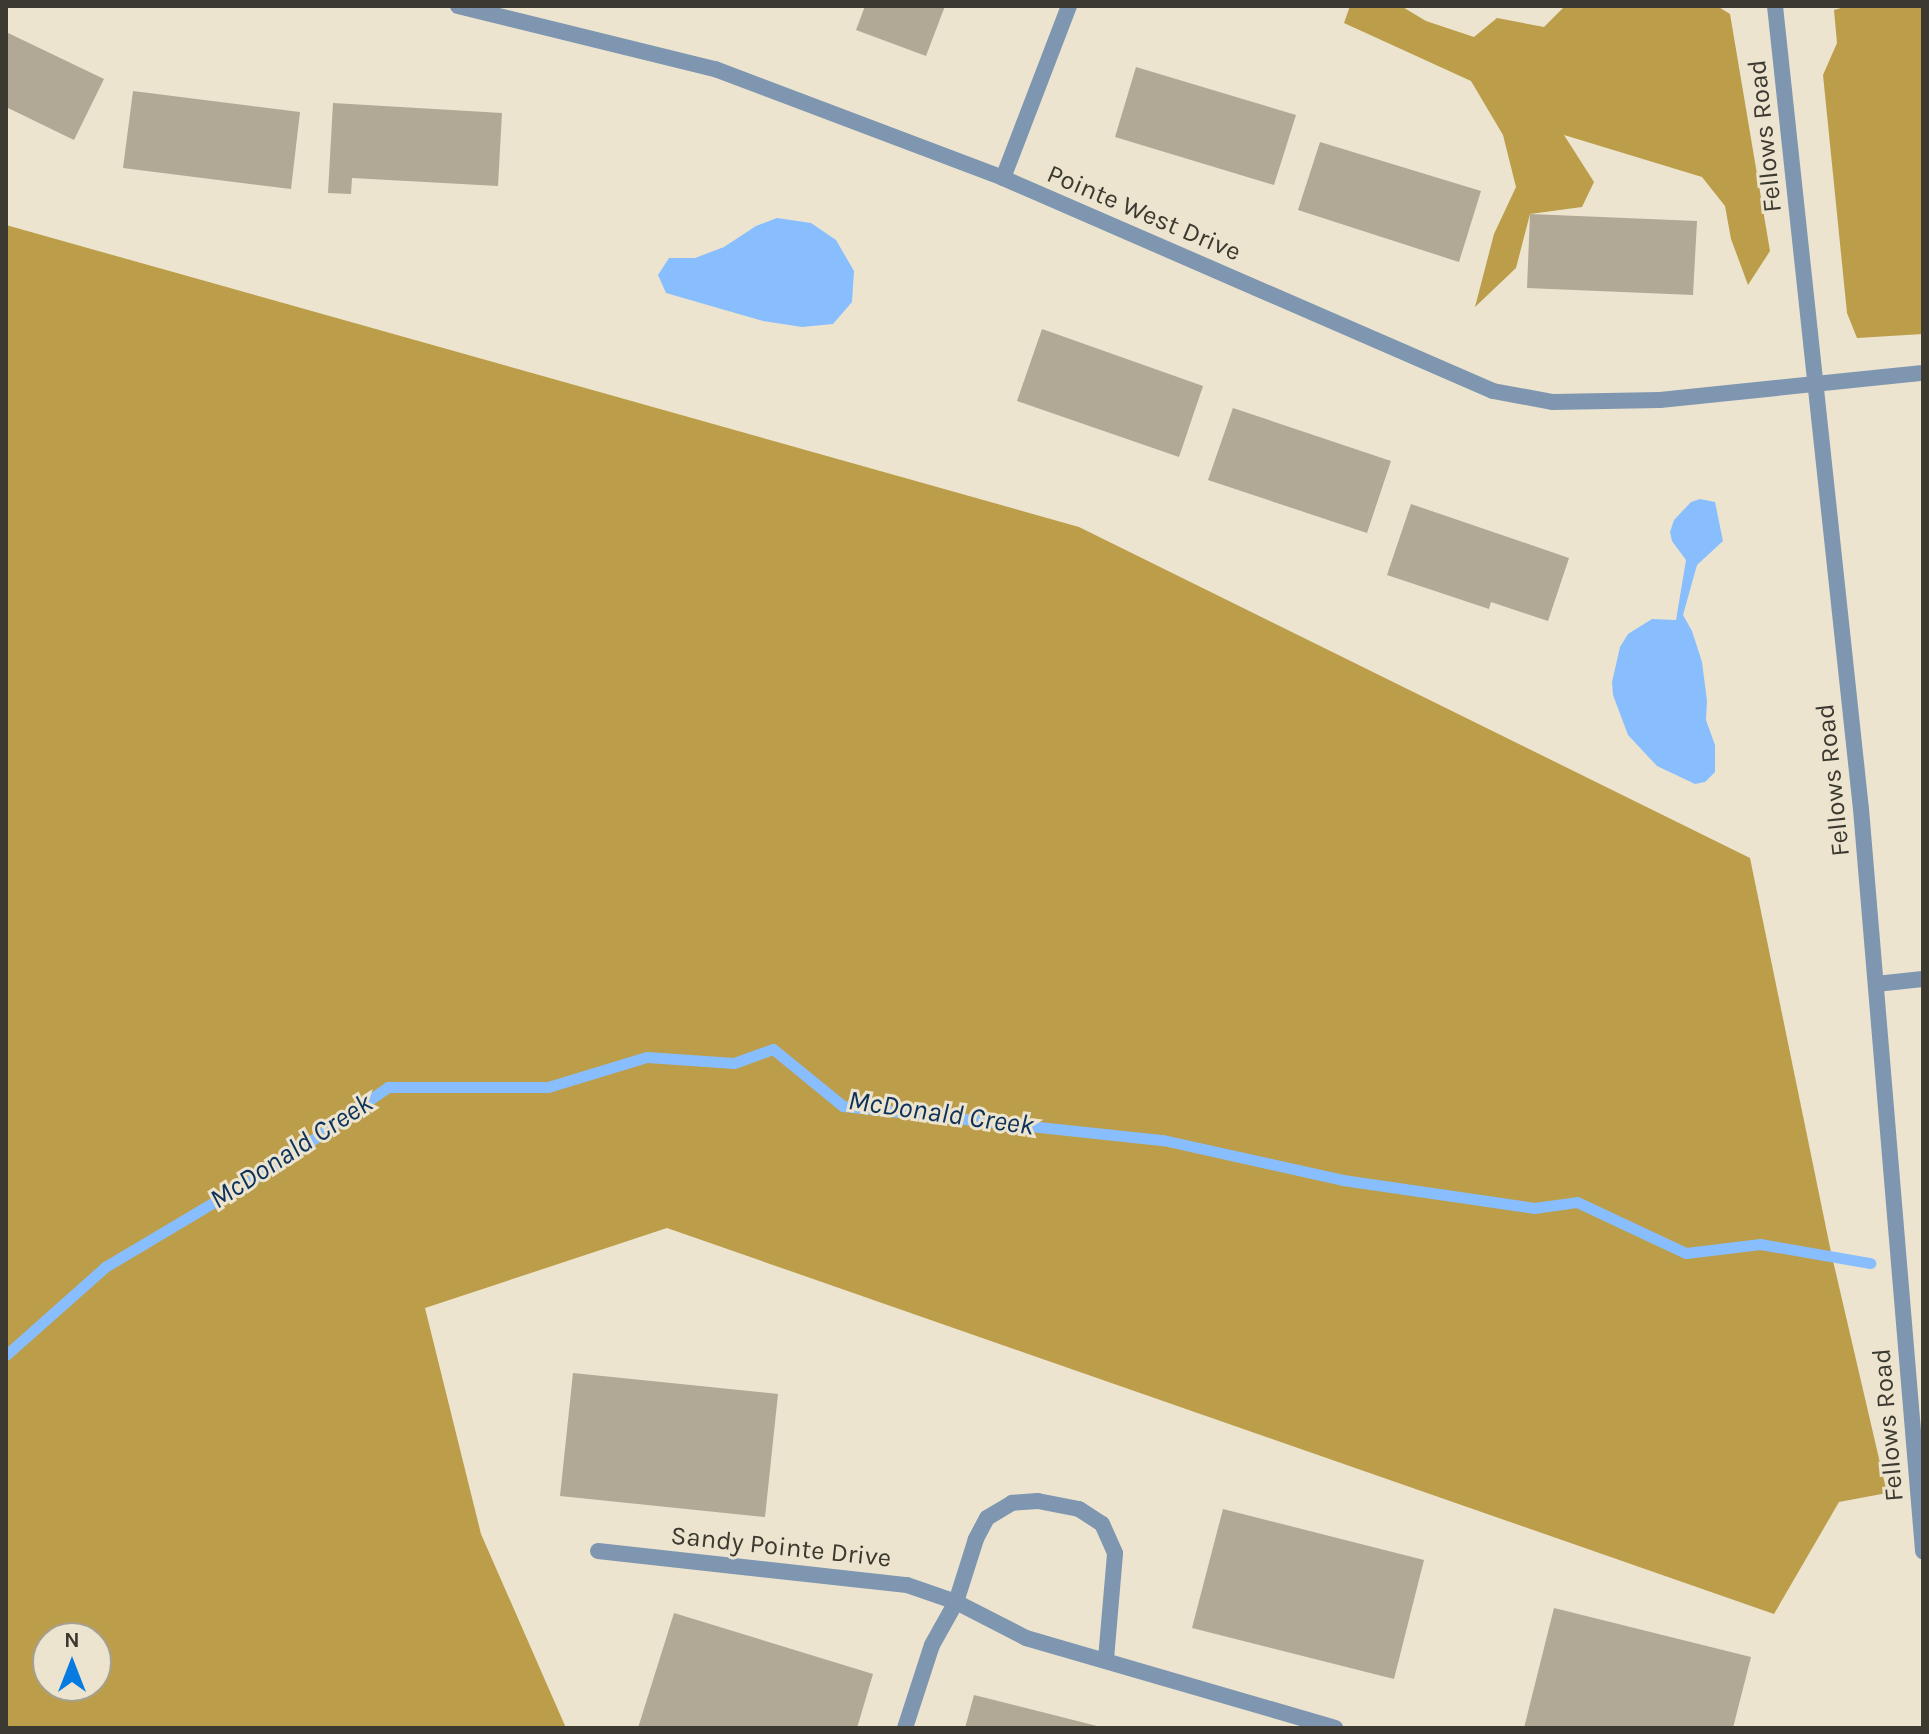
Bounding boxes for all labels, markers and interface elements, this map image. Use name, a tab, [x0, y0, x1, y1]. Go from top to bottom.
street label: Fellows Road	[1741, 58, 1789, 214]
street label: Pointe West Drive	[1042, 158, 1246, 268]
street label: Fellows Road	[1809, 702, 1857, 858]
water label: McDonald Creek	[846, 1083, 1036, 1143]
water label: McDonald Creek	[203, 1086, 379, 1216]
street label: Fellows Road	[1866, 1347, 1910, 1503]
street label: Sandy Pointe Drive	[669, 1520, 893, 1574]
north arrow	[32, 1622, 112, 1702]
text: N	[64, 1627, 80, 1653]

